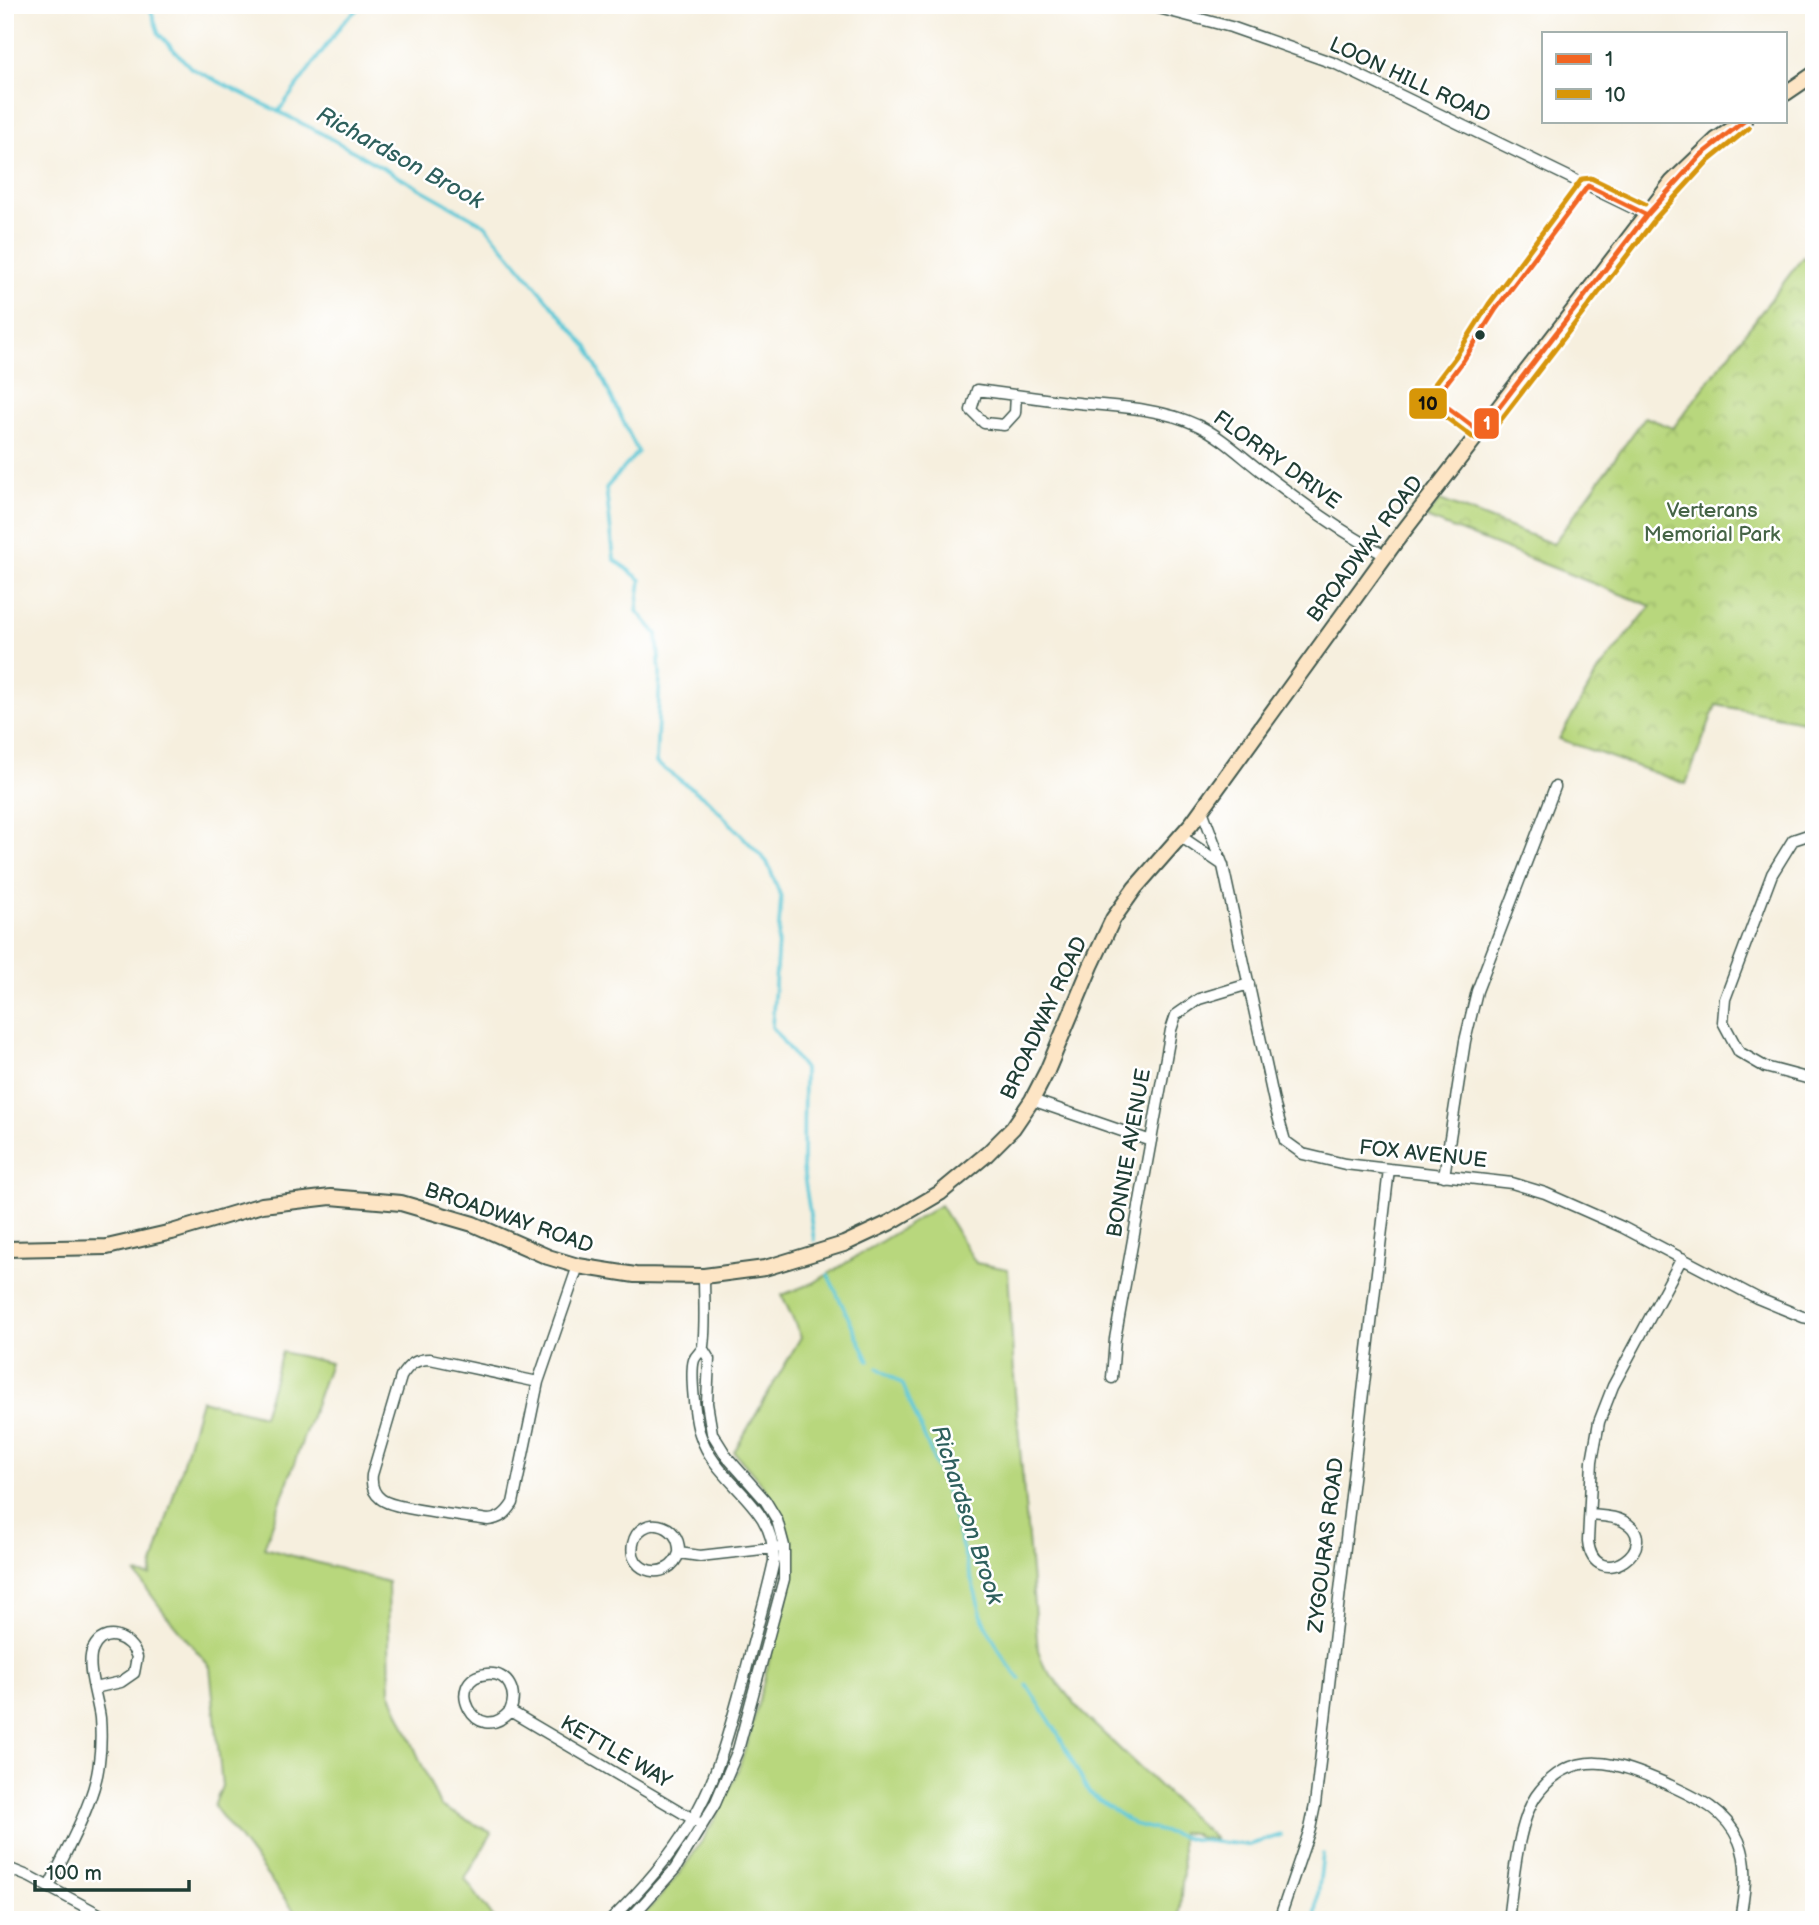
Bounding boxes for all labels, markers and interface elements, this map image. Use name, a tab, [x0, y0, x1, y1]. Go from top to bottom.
street label: LOON HILL ROAD	[1325, 32, 1495, 128]
legend	[1542, 32, 1787, 122]
text: 1	[1605, 47, 1613, 72]
text: 10	[1605, 83, 1625, 108]
water label: Richardson Brook	[312, 101, 489, 216]
unlabelled marker	[1473, 328, 1487, 342]
line badge: 10	[1408, 387, 1448, 420]
text: 10	[1418, 393, 1438, 416]
street label: FLORRY DRIVE	[1208, 405, 1346, 515]
line badge: 1	[1473, 407, 1500, 440]
text: 1	[1483, 413, 1491, 436]
street label: BROADWAY ROAD	[1302, 471, 1428, 627]
park label: Verterans Memorial Park	[1644, 498, 1781, 547]
street label: BROADWAY ROAD	[995, 933, 1093, 1103]
street label: BONNIE AVENUE	[1102, 1067, 1156, 1239]
street label: FOX AVENUE	[1358, 1135, 1488, 1173]
street label: BROADWAY ROAD	[421, 1177, 597, 1259]
water label: Richardson Brook	[925, 1422, 1009, 1609]
street label: ZYGOURAS ROAD	[1303, 1456, 1349, 1635]
street label: KETTLE WAY	[556, 1710, 677, 1794]
scale bar	[35, 1848, 189, 1892]
text: 100 m	[46, 1861, 102, 1886]

